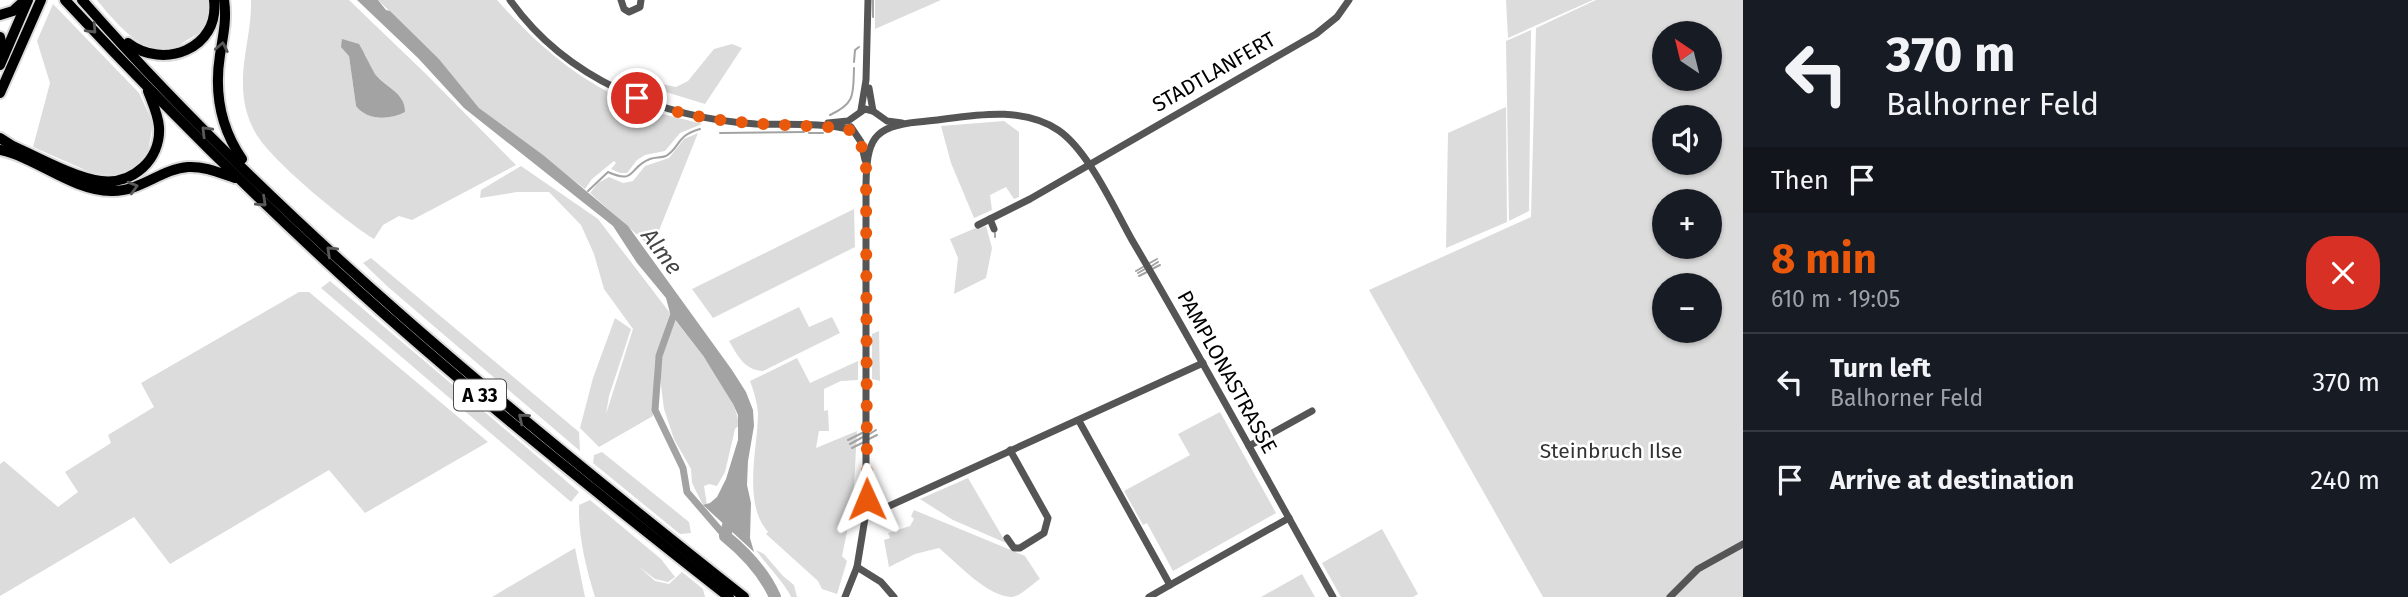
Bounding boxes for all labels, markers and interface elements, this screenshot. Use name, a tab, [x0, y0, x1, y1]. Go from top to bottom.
one-way arrow	[83, 21, 96, 34]
north arrow	[1652, 21, 1722, 91]
map controls	[1652, 21, 1722, 343]
text: 370 m	[1886, 25, 2015, 84]
street label: STADTLANFERT	[1148, 26, 1280, 118]
icon: left	[1771, 28, 1862, 119]
one-way arrow	[214, 41, 229, 53]
pin	[607, 68, 667, 128]
icon: arrive	[618, 79, 656, 117]
text: Balhorner Feld	[1886, 85, 2099, 123]
button: sound	[1652, 105, 1722, 175]
one-way arrow	[202, 126, 215, 139]
icon: arrive	[1843, 161, 1881, 199]
text: Then	[1771, 165, 1829, 196]
one-way arrow	[127, 181, 139, 196]
button: +	[1652, 189, 1722, 259]
one-way arrow	[254, 193, 267, 206]
water label: Alme	[635, 221, 689, 280]
text: 8 min	[1771, 234, 1877, 284]
button: close	[2306, 236, 2380, 310]
one-way arrow	[326, 247, 339, 260]
button: −	[1652, 273, 1722, 343]
text: 610 m · 19:05	[1771, 285, 1900, 313]
street label: PAMPLONASTRASSE	[1171, 286, 1283, 458]
text: Turn left	[1830, 353, 1931, 384]
icon: left	[1771, 363, 1809, 401]
text: 370 m	[2312, 367, 2380, 398]
road number: A 33	[454, 380, 506, 410]
text: Balhorner Feld	[1830, 384, 1983, 412]
one-way arrow	[519, 414, 532, 426]
park label: Steinbruch Ilse	[1540, 438, 1682, 464]
icon: arrive	[1771, 461, 1809, 499]
position arrow	[830, 462, 904, 536]
text: Arrive at destination	[1830, 465, 2074, 496]
text: 240 m	[2310, 465, 2380, 496]

